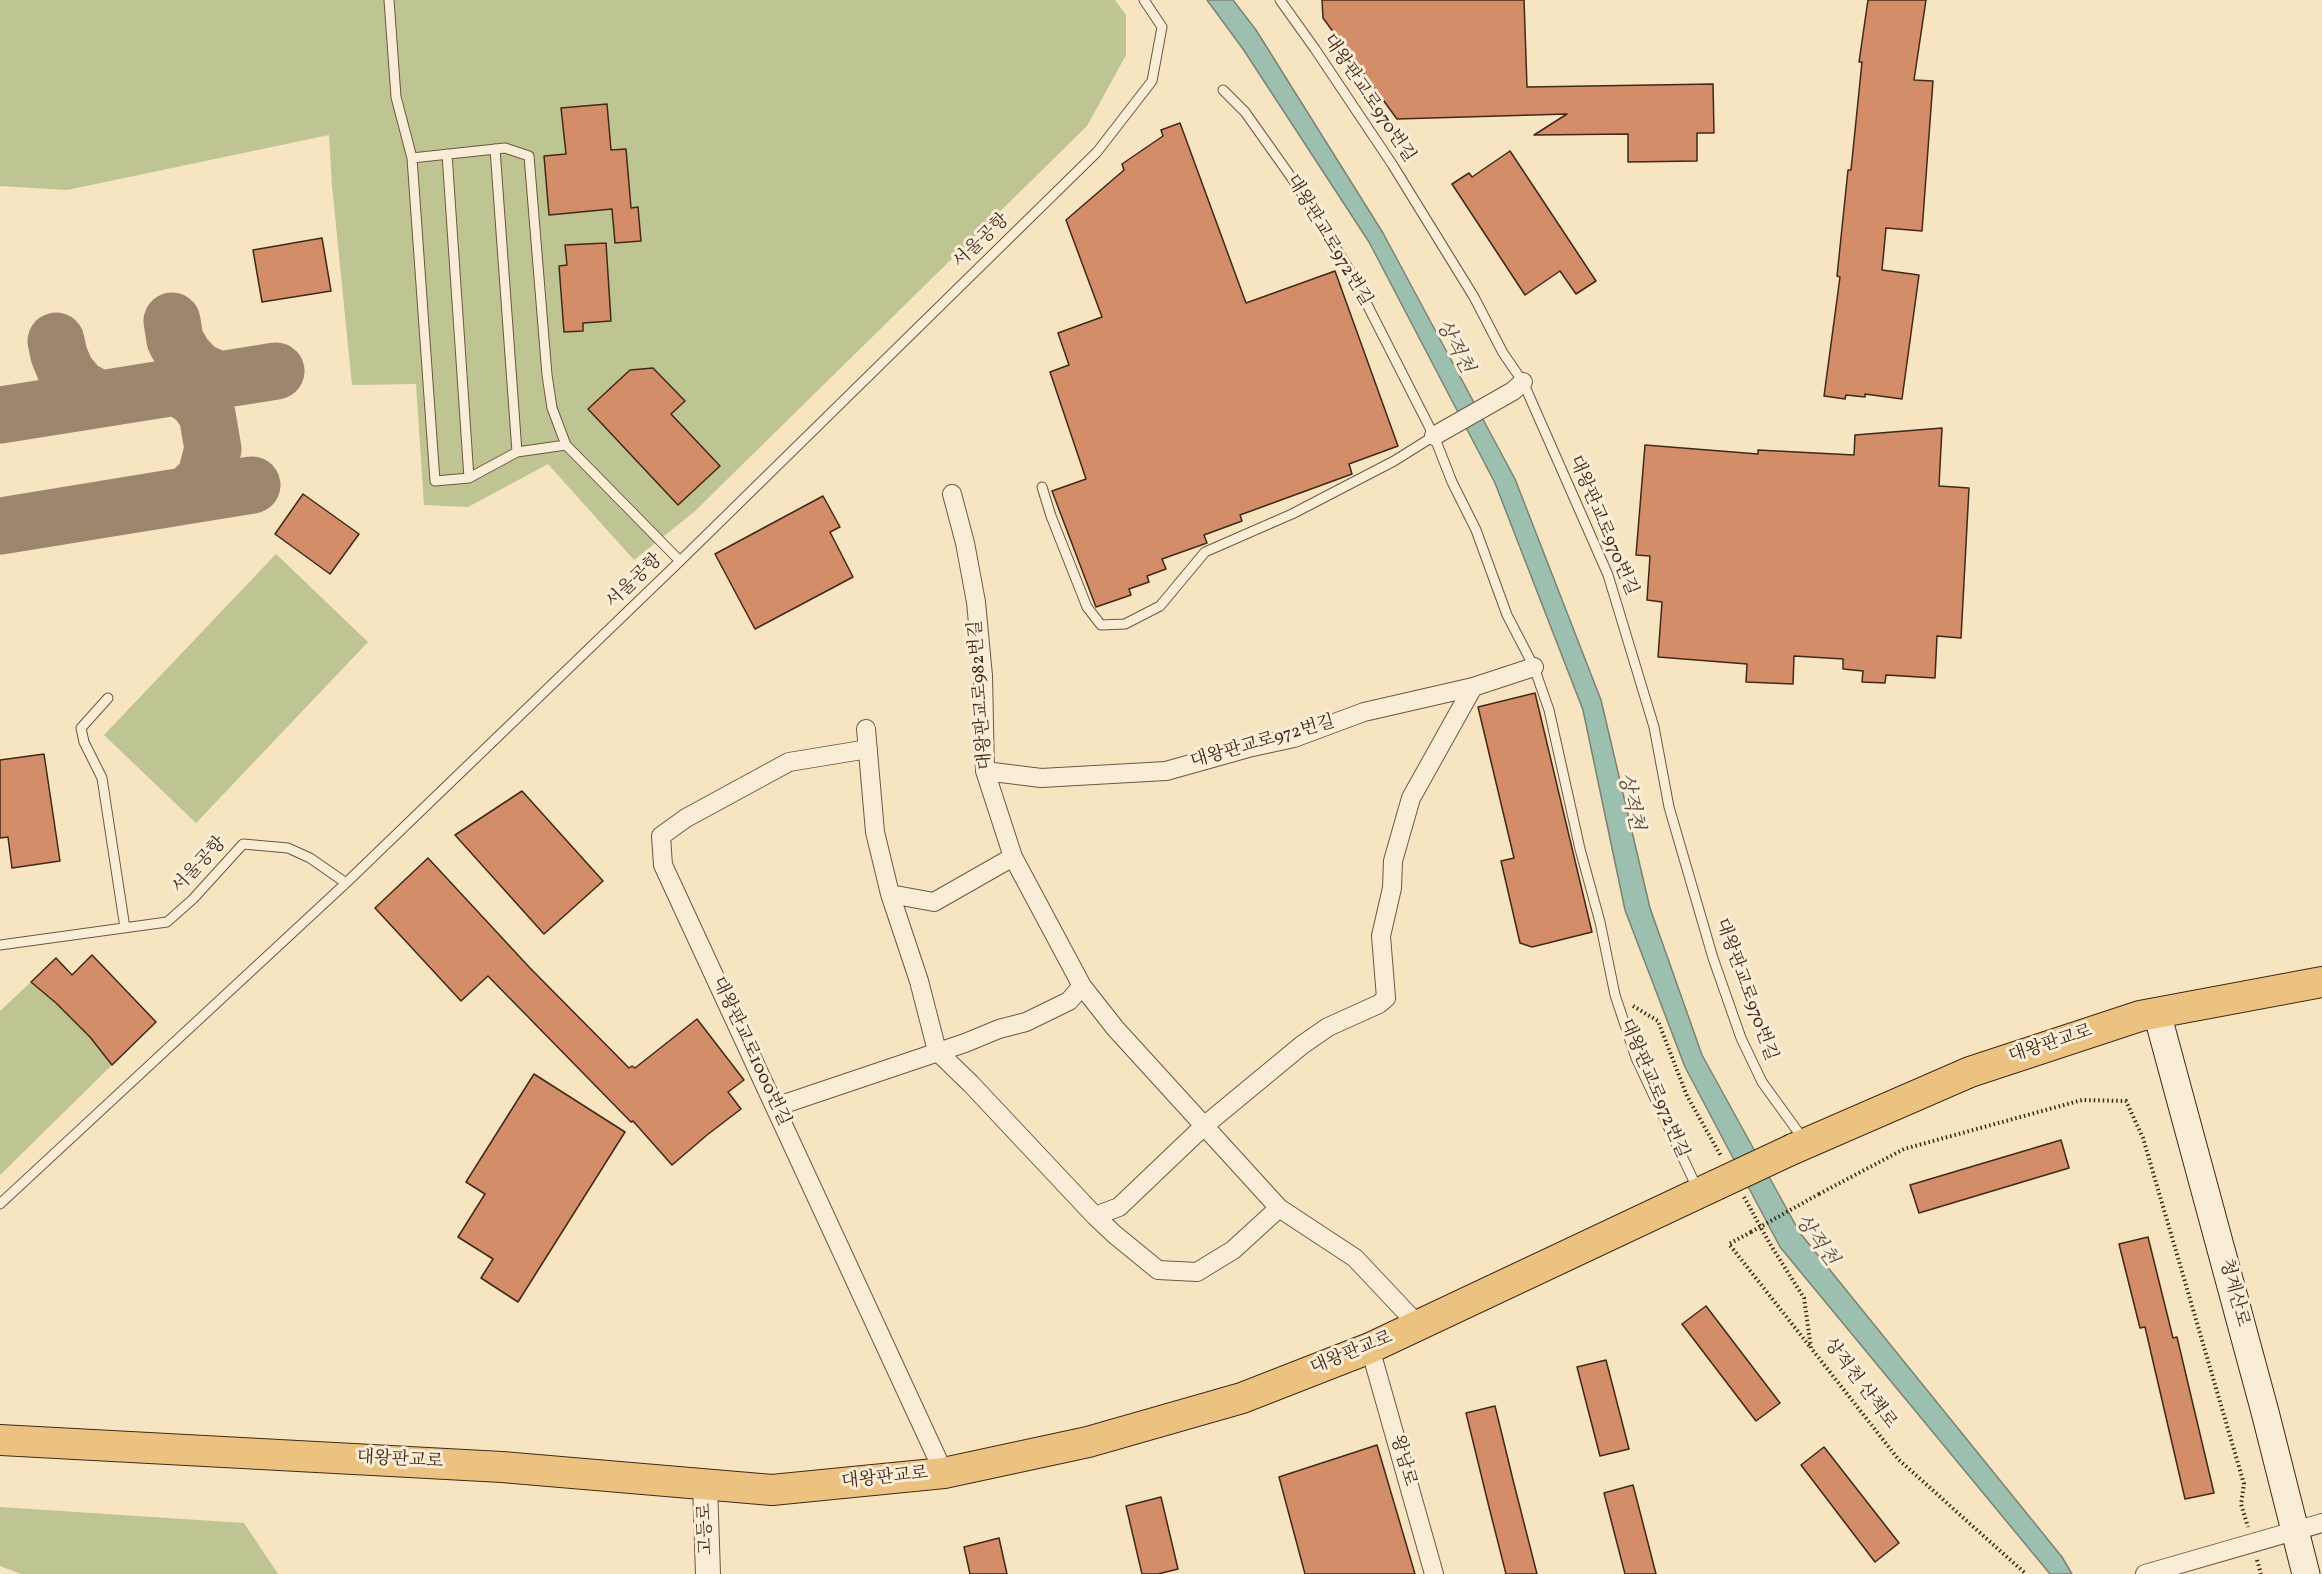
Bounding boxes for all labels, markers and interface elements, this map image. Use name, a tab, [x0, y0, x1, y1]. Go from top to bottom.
street label: 대왕판교로970번길	[1317, 31, 1419, 167]
street label: 대왕판교로972번길	[1280, 172, 1376, 310]
street label: 서울공항	[949, 210, 1015, 274]
water label: 상적천	[1429, 316, 1477, 378]
street label: 대왕판교로970번길	[1563, 453, 1641, 599]
street label: 서울공항	[602, 550, 668, 614]
street label: 대왕판교로982번길	[966, 619, 998, 771]
street label: 대왕판교로972번길	[1188, 712, 1338, 774]
water label: 상적천	[1611, 771, 1647, 833]
street label: 서울공항	[168, 833, 232, 899]
street label: 대왕판교로970번길	[1709, 916, 1781, 1064]
street label: 대왕판교로1000번길	[706, 974, 794, 1130]
street label: 대왕판교로972번길	[1614, 1016, 1692, 1162]
street label: 대왕판교로	[2006, 1021, 2096, 1069]
water label: 상적천	[1788, 1211, 1842, 1271]
street label: 청계산로	[2214, 1257, 2252, 1329]
street label: 대왕판교로	[1308, 1328, 1396, 1380]
street label: 상적천 산책로	[1818, 1334, 1900, 1434]
street label: 왕남로	[1384, 1433, 1420, 1489]
street label: 대왕판교로	[356, 1448, 444, 1474]
street label: 대왕판교로	[841, 1464, 929, 1494]
street label: 고등로	[695, 1503, 719, 1555]

